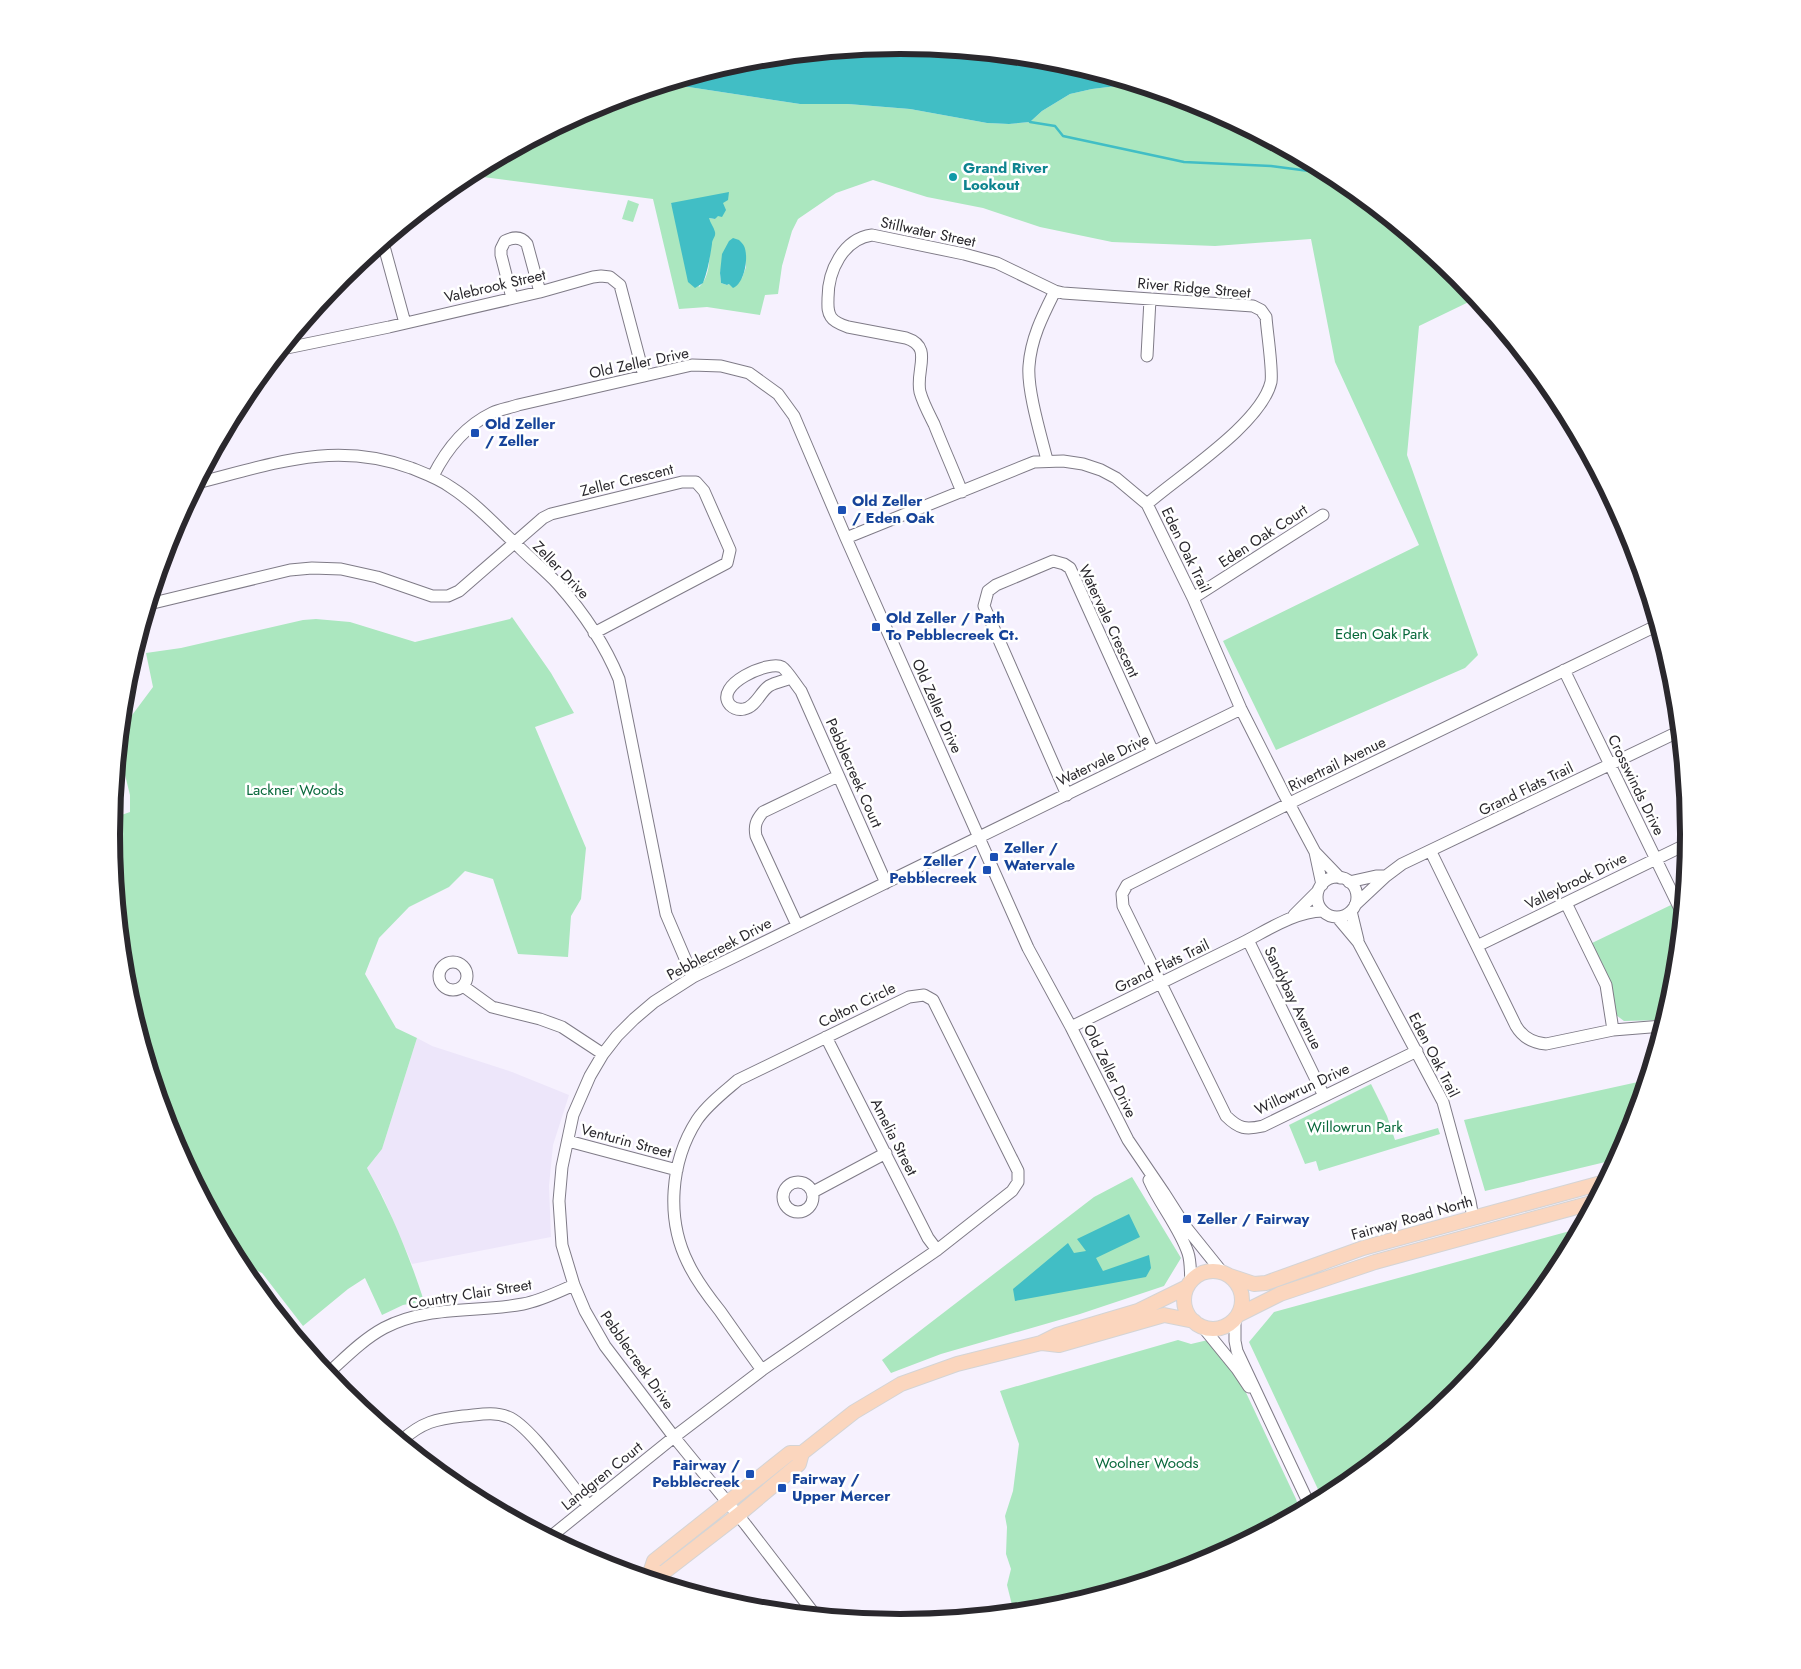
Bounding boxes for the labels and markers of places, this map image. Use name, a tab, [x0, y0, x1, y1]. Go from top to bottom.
place label: Grand River Lookout	[963, 157, 1049, 196]
marker: Grand River Lookout	[947, 171, 959, 183]
place label: Old Zeller / Zeller	[485, 413, 556, 452]
marker: Old Zeller / Zeller	[469, 427, 481, 439]
place label: Old Zeller / Eden Oak	[852, 490, 935, 529]
marker: Old Zeller / Eden Oak	[836, 504, 848, 516]
place label: Old Zeller / Path To Pebblecreek Ct.	[886, 607, 1019, 646]
marker: Old Zeller / Path To Pebblecreek Ct.	[870, 621, 882, 633]
place label: Zeller / Watervale	[1004, 837, 1076, 876]
place label: Zeller / Pebblecreek	[889, 850, 977, 889]
marker: Zeller / Watervale	[988, 851, 1000, 863]
marker: Zeller / Pebblecreek	[981, 864, 993, 876]
place label: Zeller / Fairway	[1197, 1208, 1310, 1230]
marker: Zeller / Fairway	[1181, 1213, 1193, 1225]
place label: Fairway / Pebblecreek	[652, 1454, 740, 1493]
marker: Fairway / Pebblecreek	[744, 1468, 756, 1480]
place label: Fairway / Upper Mercer	[792, 1468, 891, 1507]
marker: Fairway / Upper Mercer	[776, 1482, 788, 1494]

